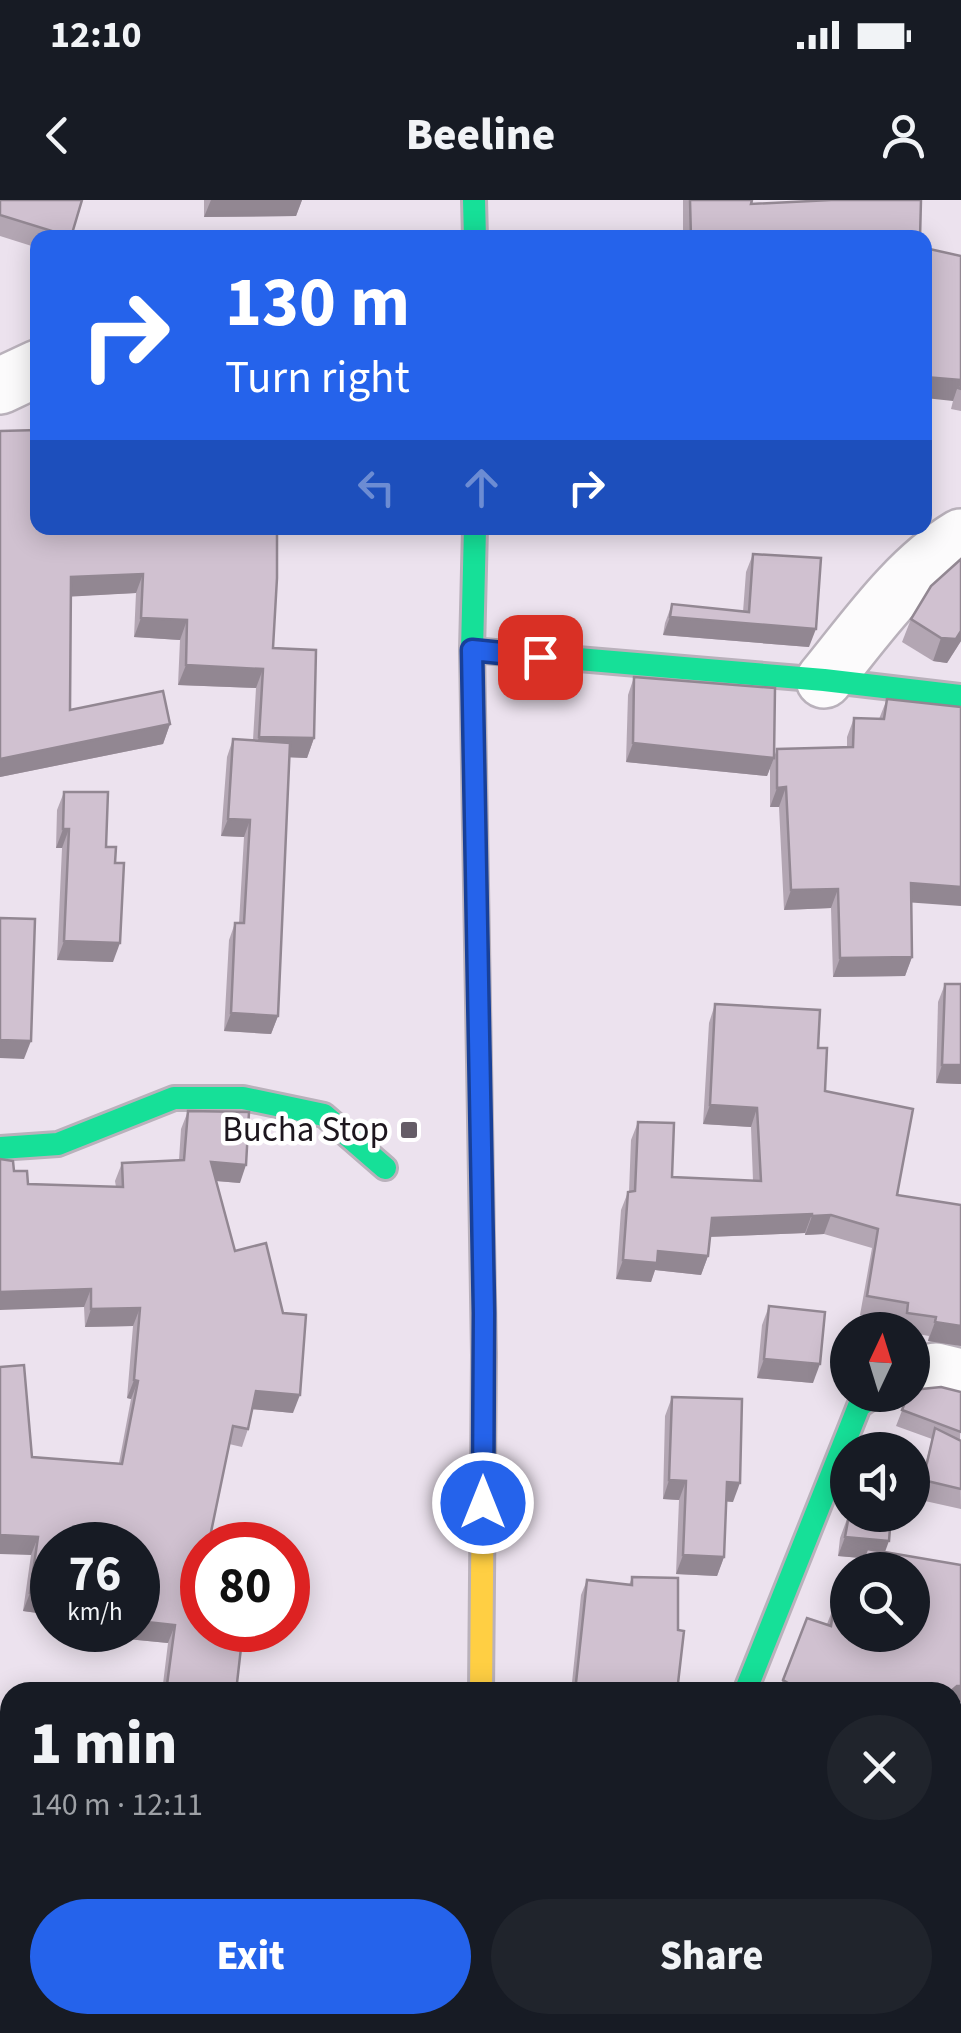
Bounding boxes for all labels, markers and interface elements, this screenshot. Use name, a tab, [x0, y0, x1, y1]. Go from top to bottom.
text: 12:10	[50, 8, 142, 62]
text: Beeline	[406, 103, 555, 167]
icon: back	[30, 108, 85, 163]
icon: person	[876, 108, 931, 163]
text: 130 m	[225, 253, 410, 353]
icon: right	[60, 270, 190, 400]
text: Turn right	[225, 346, 410, 410]
icon: left	[349, 460, 404, 515]
icon: ahead	[454, 460, 509, 515]
icon: right	[559, 460, 614, 515]
pin	[498, 615, 583, 700]
icon: arrive	[513, 630, 568, 685]
place label: Bucha Stop	[222, 1105, 389, 1155]
marker: Bucha Stop	[398, 1119, 420, 1141]
north arrow	[830, 1312, 930, 1412]
map controls	[830, 1312, 930, 1652]
button: sound	[830, 1432, 930, 1532]
position arrow	[431, 1451, 535, 1555]
speed limit sign: 80	[180, 1522, 310, 1652]
text: 76	[69, 1539, 121, 1610]
button: search	[830, 1552, 930, 1652]
text: km/h	[67, 1594, 123, 1630]
text: 1 min	[30, 1702, 177, 1787]
button: close	[827, 1715, 932, 1820]
text: 140 m · 12:11	[30, 1782, 203, 1828]
button: Exit	[30, 1899, 471, 2014]
button: Share	[491, 1899, 932, 2014]

